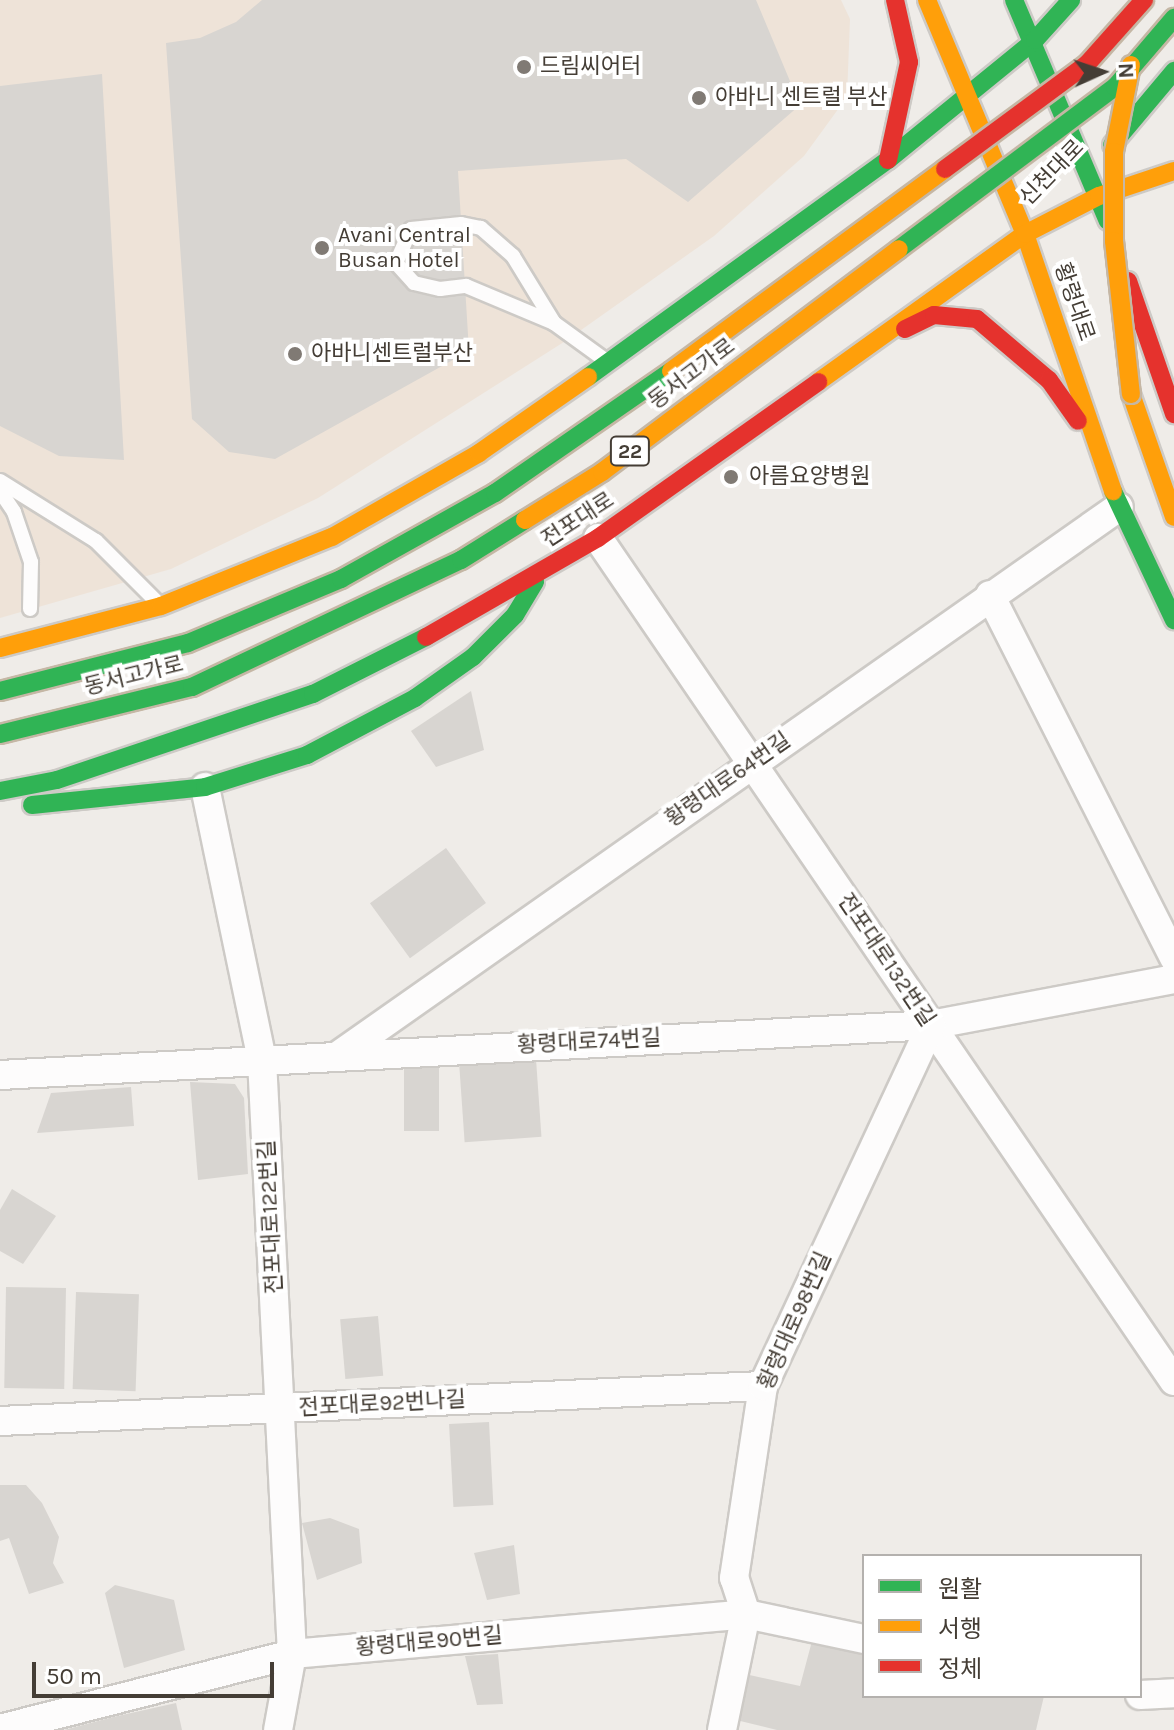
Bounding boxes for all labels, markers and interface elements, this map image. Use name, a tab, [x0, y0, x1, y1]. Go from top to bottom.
north arrow	[1062, 32, 1142, 112]
place label: 드림씨어터	[540, 54, 641, 80]
marker: 드림씨어터	[515, 58, 533, 76]
text: N	[1113, 62, 1139, 79]
place label: 아바니 센트럴 부산	[715, 85, 887, 111]
marker: 아바니 센트럴 부산	[690, 89, 708, 107]
street label: 신천대로	[1014, 135, 1090, 211]
place label: Avani Central Busan Hotel	[338, 222, 471, 274]
marker: Avani Central Busan Hotel	[313, 239, 331, 257]
street label: 황령대로	[1048, 259, 1100, 345]
street label: 동서고가로	[644, 333, 740, 415]
place label: 아바니센트럴부산	[311, 341, 473, 367]
marker: 아바니센트럴부산	[286, 345, 304, 363]
road number: 22	[608, 435, 652, 467]
place label: 아름요양병원	[749, 464, 870, 490]
marker: 아름요양병원	[720, 466, 742, 488]
street label: 전포대로	[537, 487, 619, 553]
street label: 동서고가로	[82, 651, 186, 701]
street label: 황령대로64번길	[660, 727, 796, 833]
street label: 전포대로132번길	[832, 889, 940, 1031]
street label: 황령대로74번길	[516, 1025, 662, 1059]
street label: 전포대로122번길	[254, 1139, 288, 1295]
street label: 황령대로98번길	[753, 1248, 837, 1394]
street label: 전포대로92번나길	[298, 1386, 466, 1422]
legend	[862, 1554, 1142, 1698]
text: 원활	[938, 1575, 982, 1603]
text: 서행	[938, 1615, 982, 1643]
street label: 황령대로90번길	[355, 1622, 503, 1662]
scale bar	[36, 1646, 278, 1696]
text: 정체	[938, 1655, 982, 1683]
text: 50 m	[46, 1662, 102, 1690]

